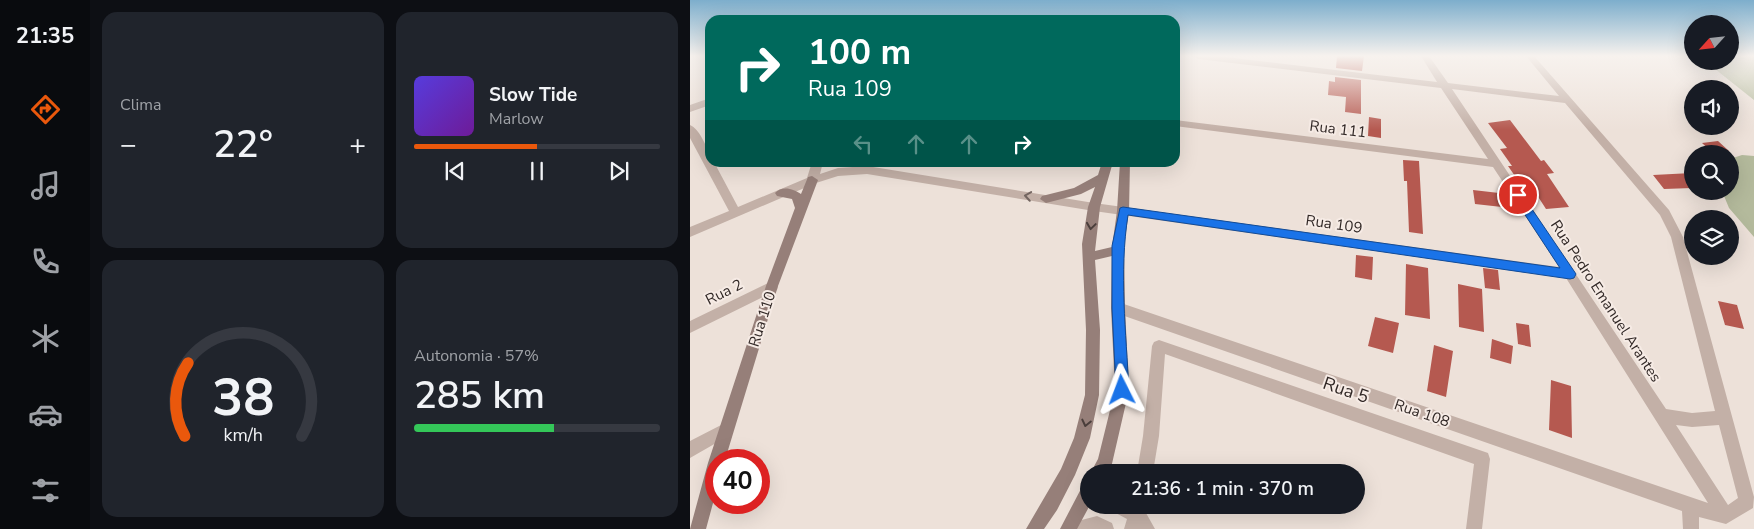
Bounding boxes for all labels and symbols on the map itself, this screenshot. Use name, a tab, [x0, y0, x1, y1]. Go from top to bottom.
north arrow	[1684, 15, 1739, 70]
street label: Rua 111	[1308, 116, 1368, 142]
pin	[1497, 174, 1539, 216]
one-way arrow	[1024, 191, 1032, 201]
street label: Rua 109	[1304, 210, 1364, 238]
street label: Rua Pedro Emanuel Arantes	[1546, 216, 1666, 386]
one-way arrow	[1086, 222, 1097, 230]
street label: Rua 2	[702, 274, 746, 310]
street label: Rua 110	[744, 289, 780, 349]
position arrow	[1095, 363, 1147, 415]
street label: Rua 5	[1320, 371, 1372, 409]
street label: Rua 108	[1392, 394, 1452, 432]
one-way arrow	[1081, 418, 1092, 427]
speed limit sign: 40	[705, 449, 770, 514]

